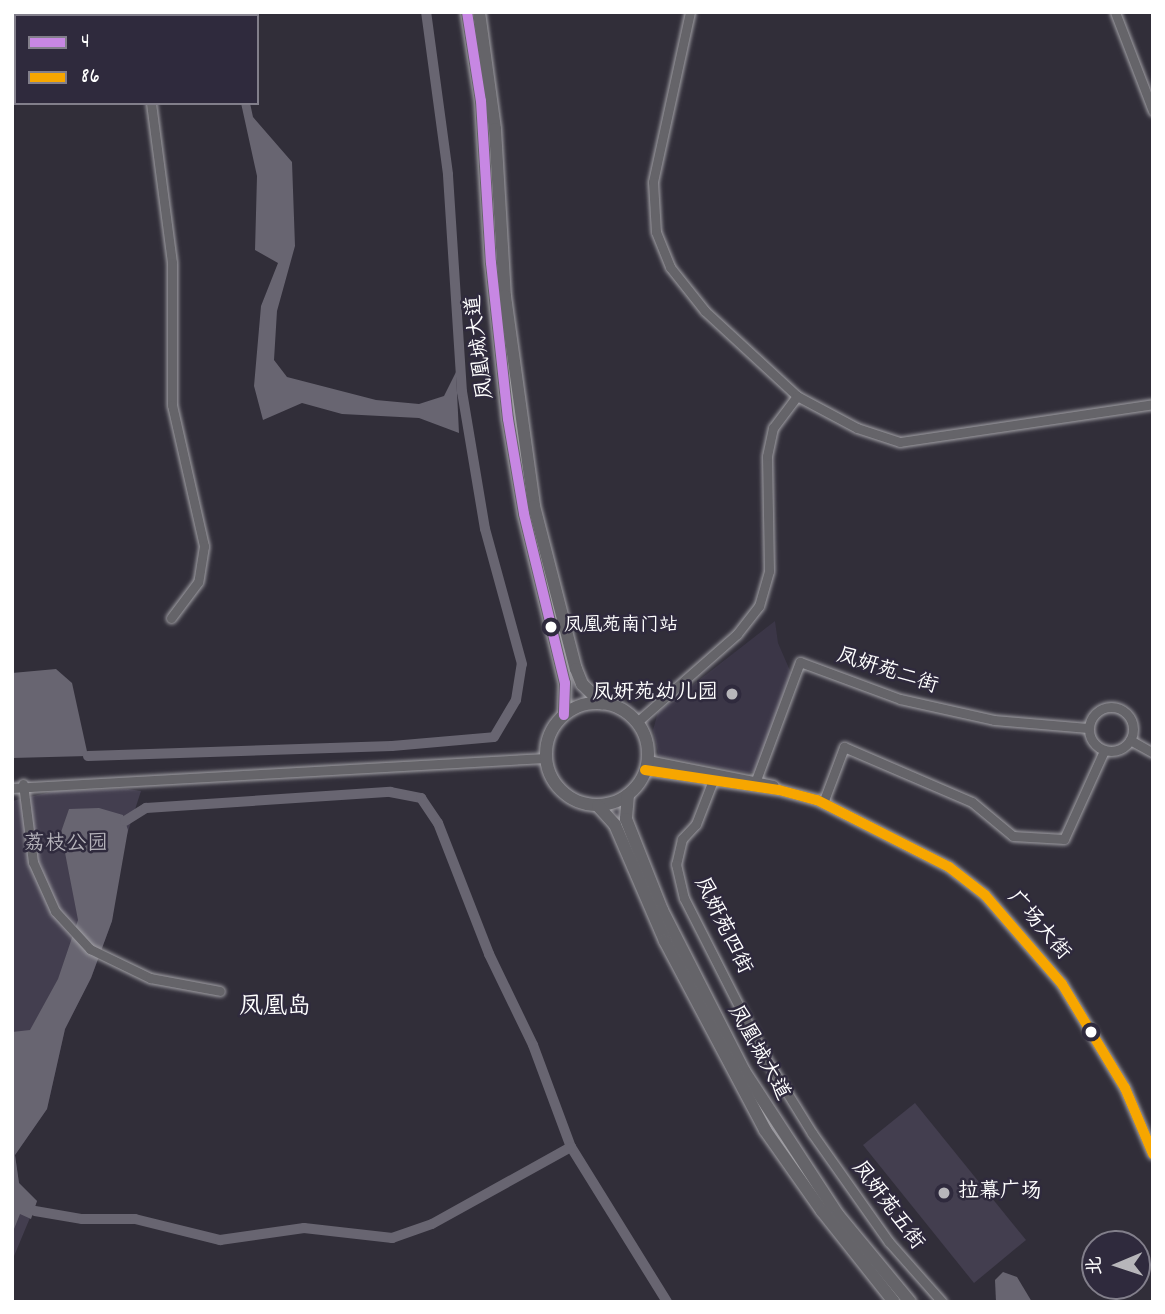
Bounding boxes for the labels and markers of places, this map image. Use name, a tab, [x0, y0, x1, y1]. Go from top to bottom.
place label: 凤凰苑南门站	[564, 616, 678, 638]
marker: 凤凰苑南门站	[544, 620, 558, 634]
place label: 凤妍苑幼儿园	[592, 681, 718, 707]
marker: 凤妍苑幼儿园	[724, 686, 740, 702]
unlabelled marker	[1084, 1025, 1098, 1039]
place label: 拉幕广场	[958, 1180, 1042, 1206]
marker: 拉幕广场	[936, 1185, 952, 1201]

